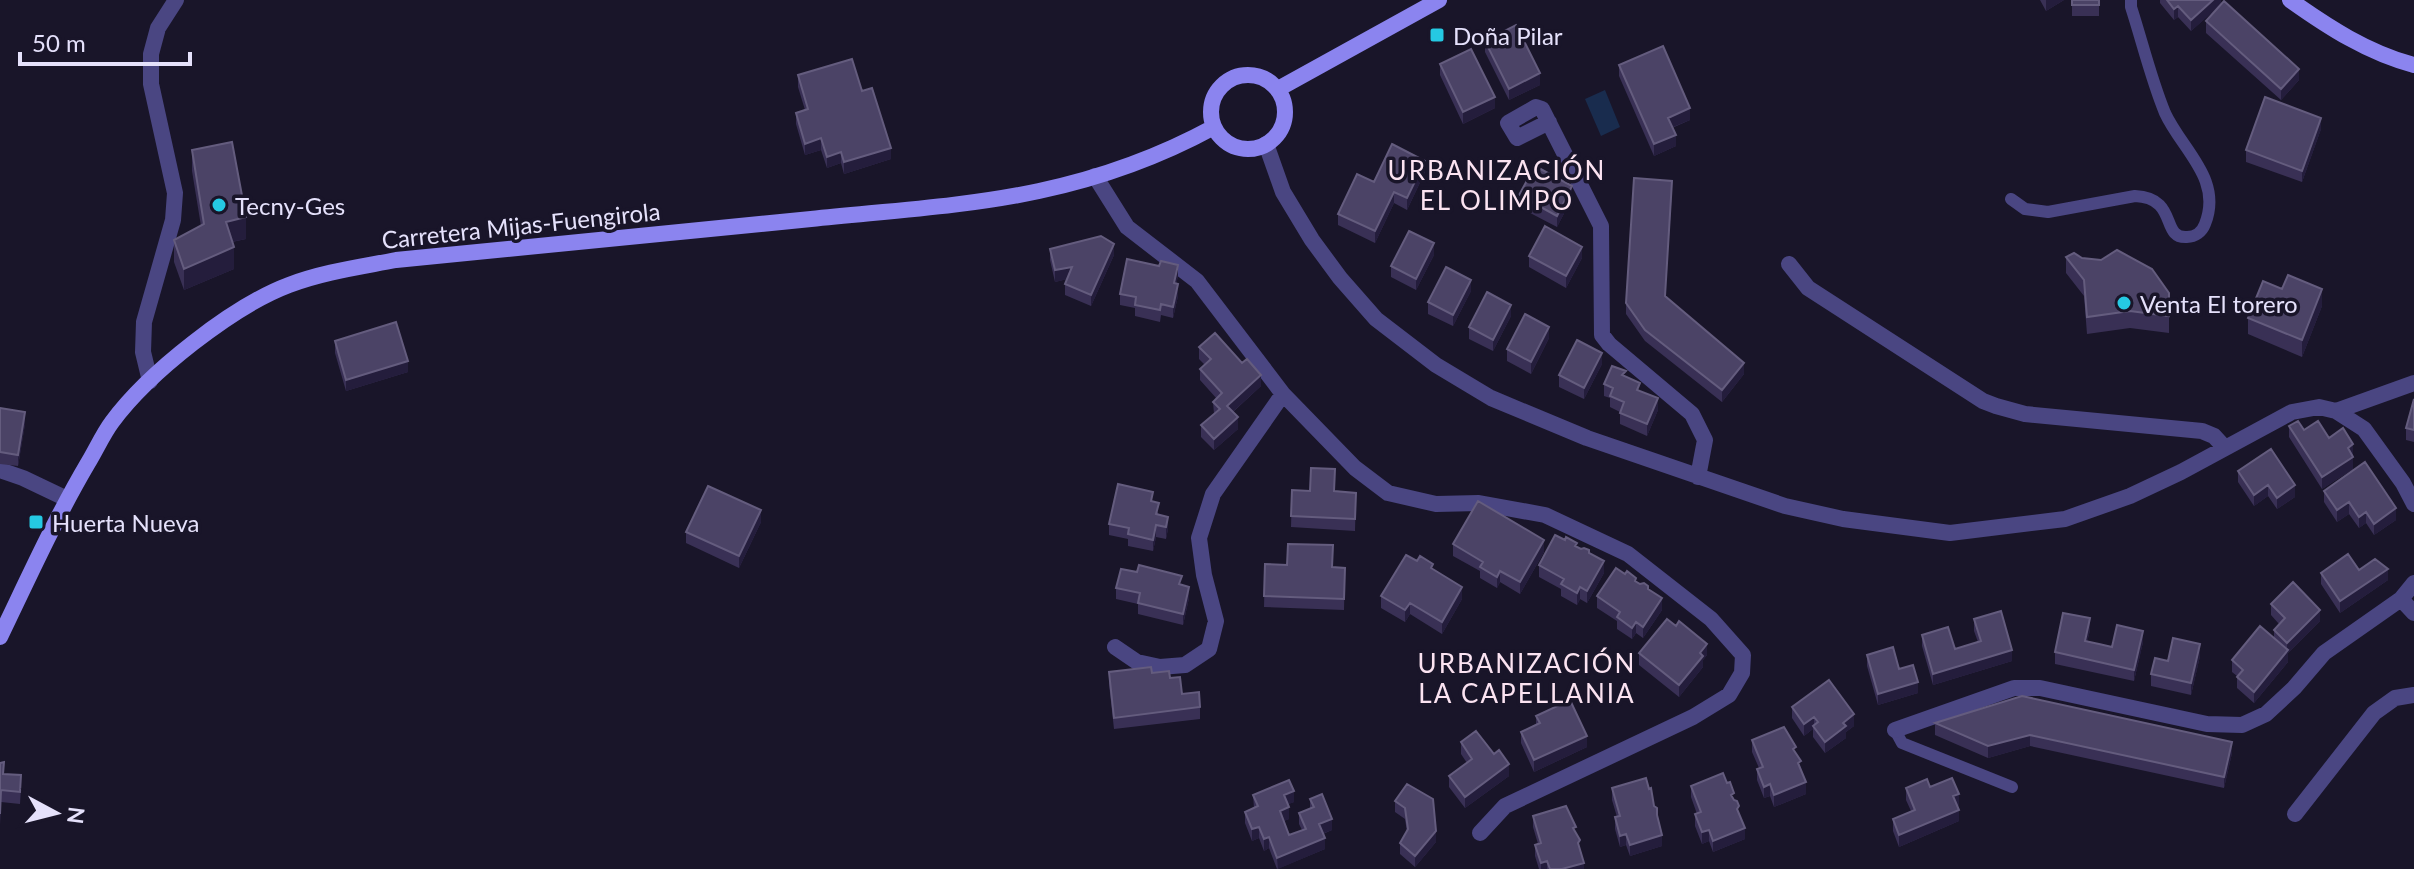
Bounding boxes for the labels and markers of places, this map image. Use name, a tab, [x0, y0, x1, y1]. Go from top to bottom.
place label: Doña Pilar	[1453, 21, 1563, 50]
marker: Doña Pilar	[1428, 26, 1446, 44]
place label: Tecny-Ges	[235, 191, 345, 220]
marker: Tecny-Ges	[210, 196, 228, 214]
place label: Venta El torero	[2140, 289, 2298, 318]
marker: Venta El torero	[2115, 294, 2133, 312]
place label: Huerta Nueva	[52, 508, 200, 537]
marker: Huerta Nueva	[27, 513, 45, 531]

